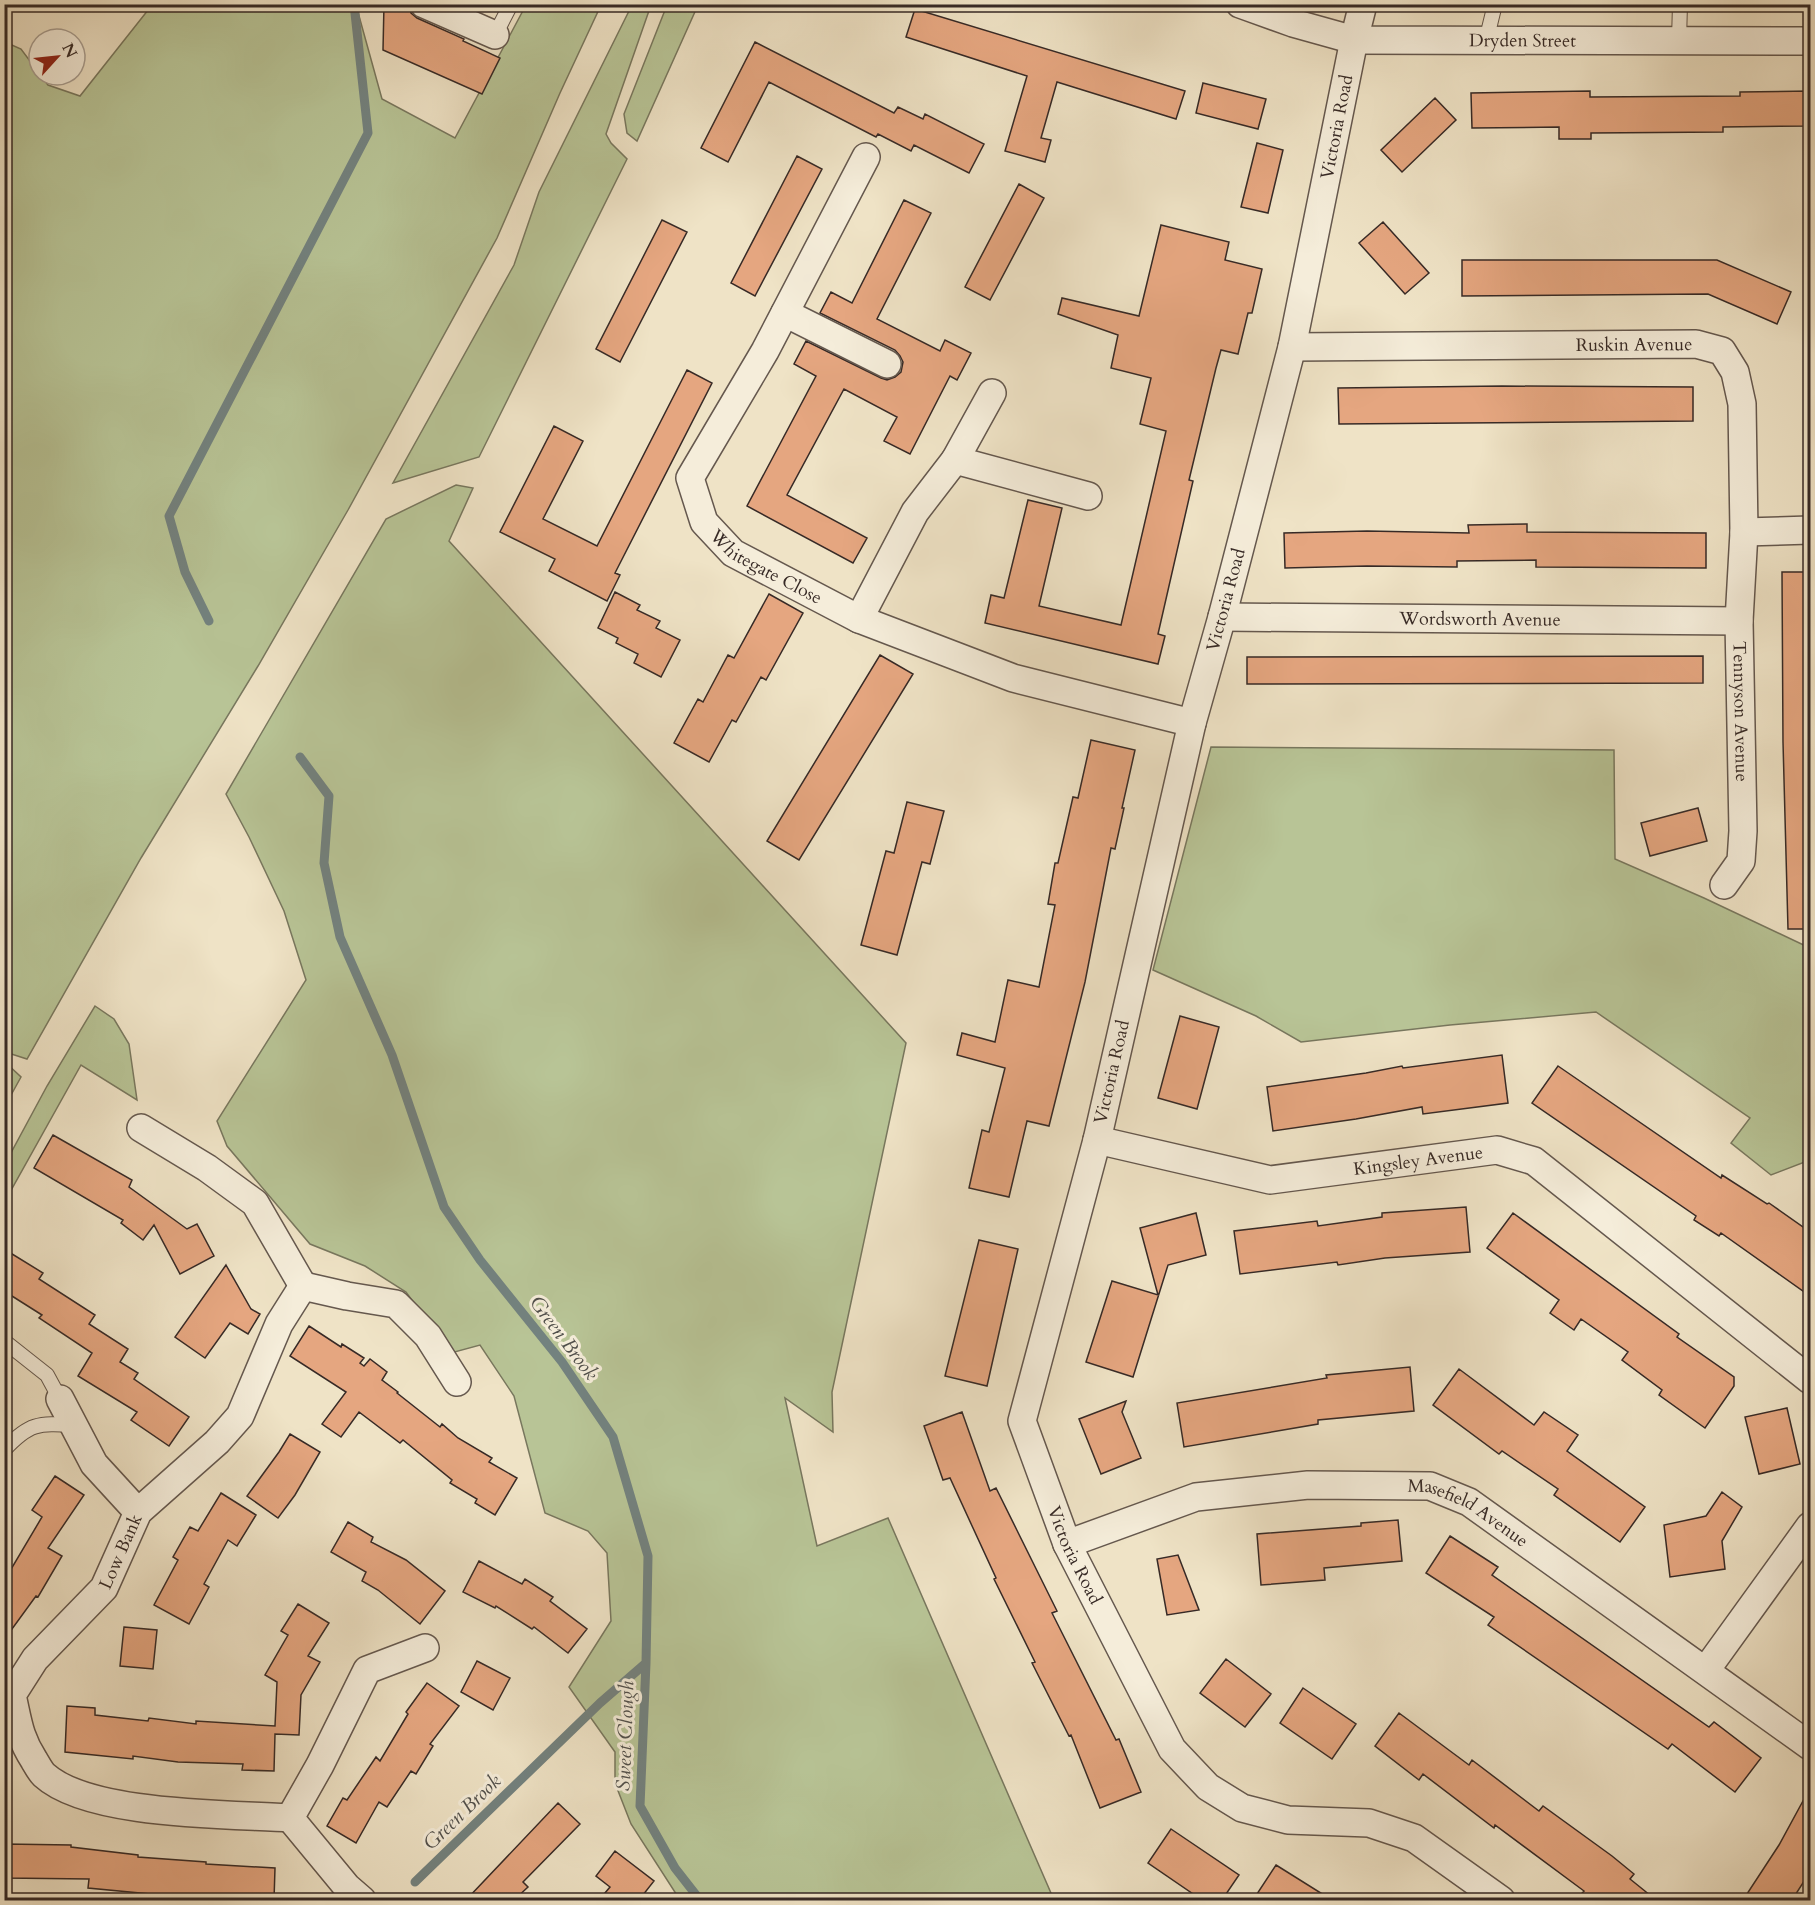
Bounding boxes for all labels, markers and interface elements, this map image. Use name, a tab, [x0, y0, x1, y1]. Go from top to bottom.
north arrow	[27, 27, 87, 87]
street label: Dryden Street	[1469, 28, 1576, 53]
text: N	[57, 39, 82, 62]
street label: Victoria Road	[1315, 72, 1359, 181]
street label: Ruskin Avenue	[1576, 332, 1692, 357]
street label: Whitegate Close	[704, 523, 826, 610]
street label: Victoria Road	[1200, 545, 1252, 654]
street label: Wordsworth Avenue	[1398, 606, 1561, 632]
street label: Tennyson Avenue	[1727, 641, 1755, 782]
street label: Victoria Road	[1088, 1017, 1136, 1126]
street label: Kingsley Avenue	[1352, 1139, 1484, 1181]
water label: Green Brook	[523, 1290, 605, 1386]
street label: Masefield Avenue	[1408, 1473, 1533, 1553]
street label: Victoria Road	[1042, 1502, 1108, 1609]
street label: Low Bank	[93, 1510, 148, 1593]
water label: Sweet Clough	[610, 1680, 640, 1791]
water label: Green Brook	[417, 1768, 507, 1856]

